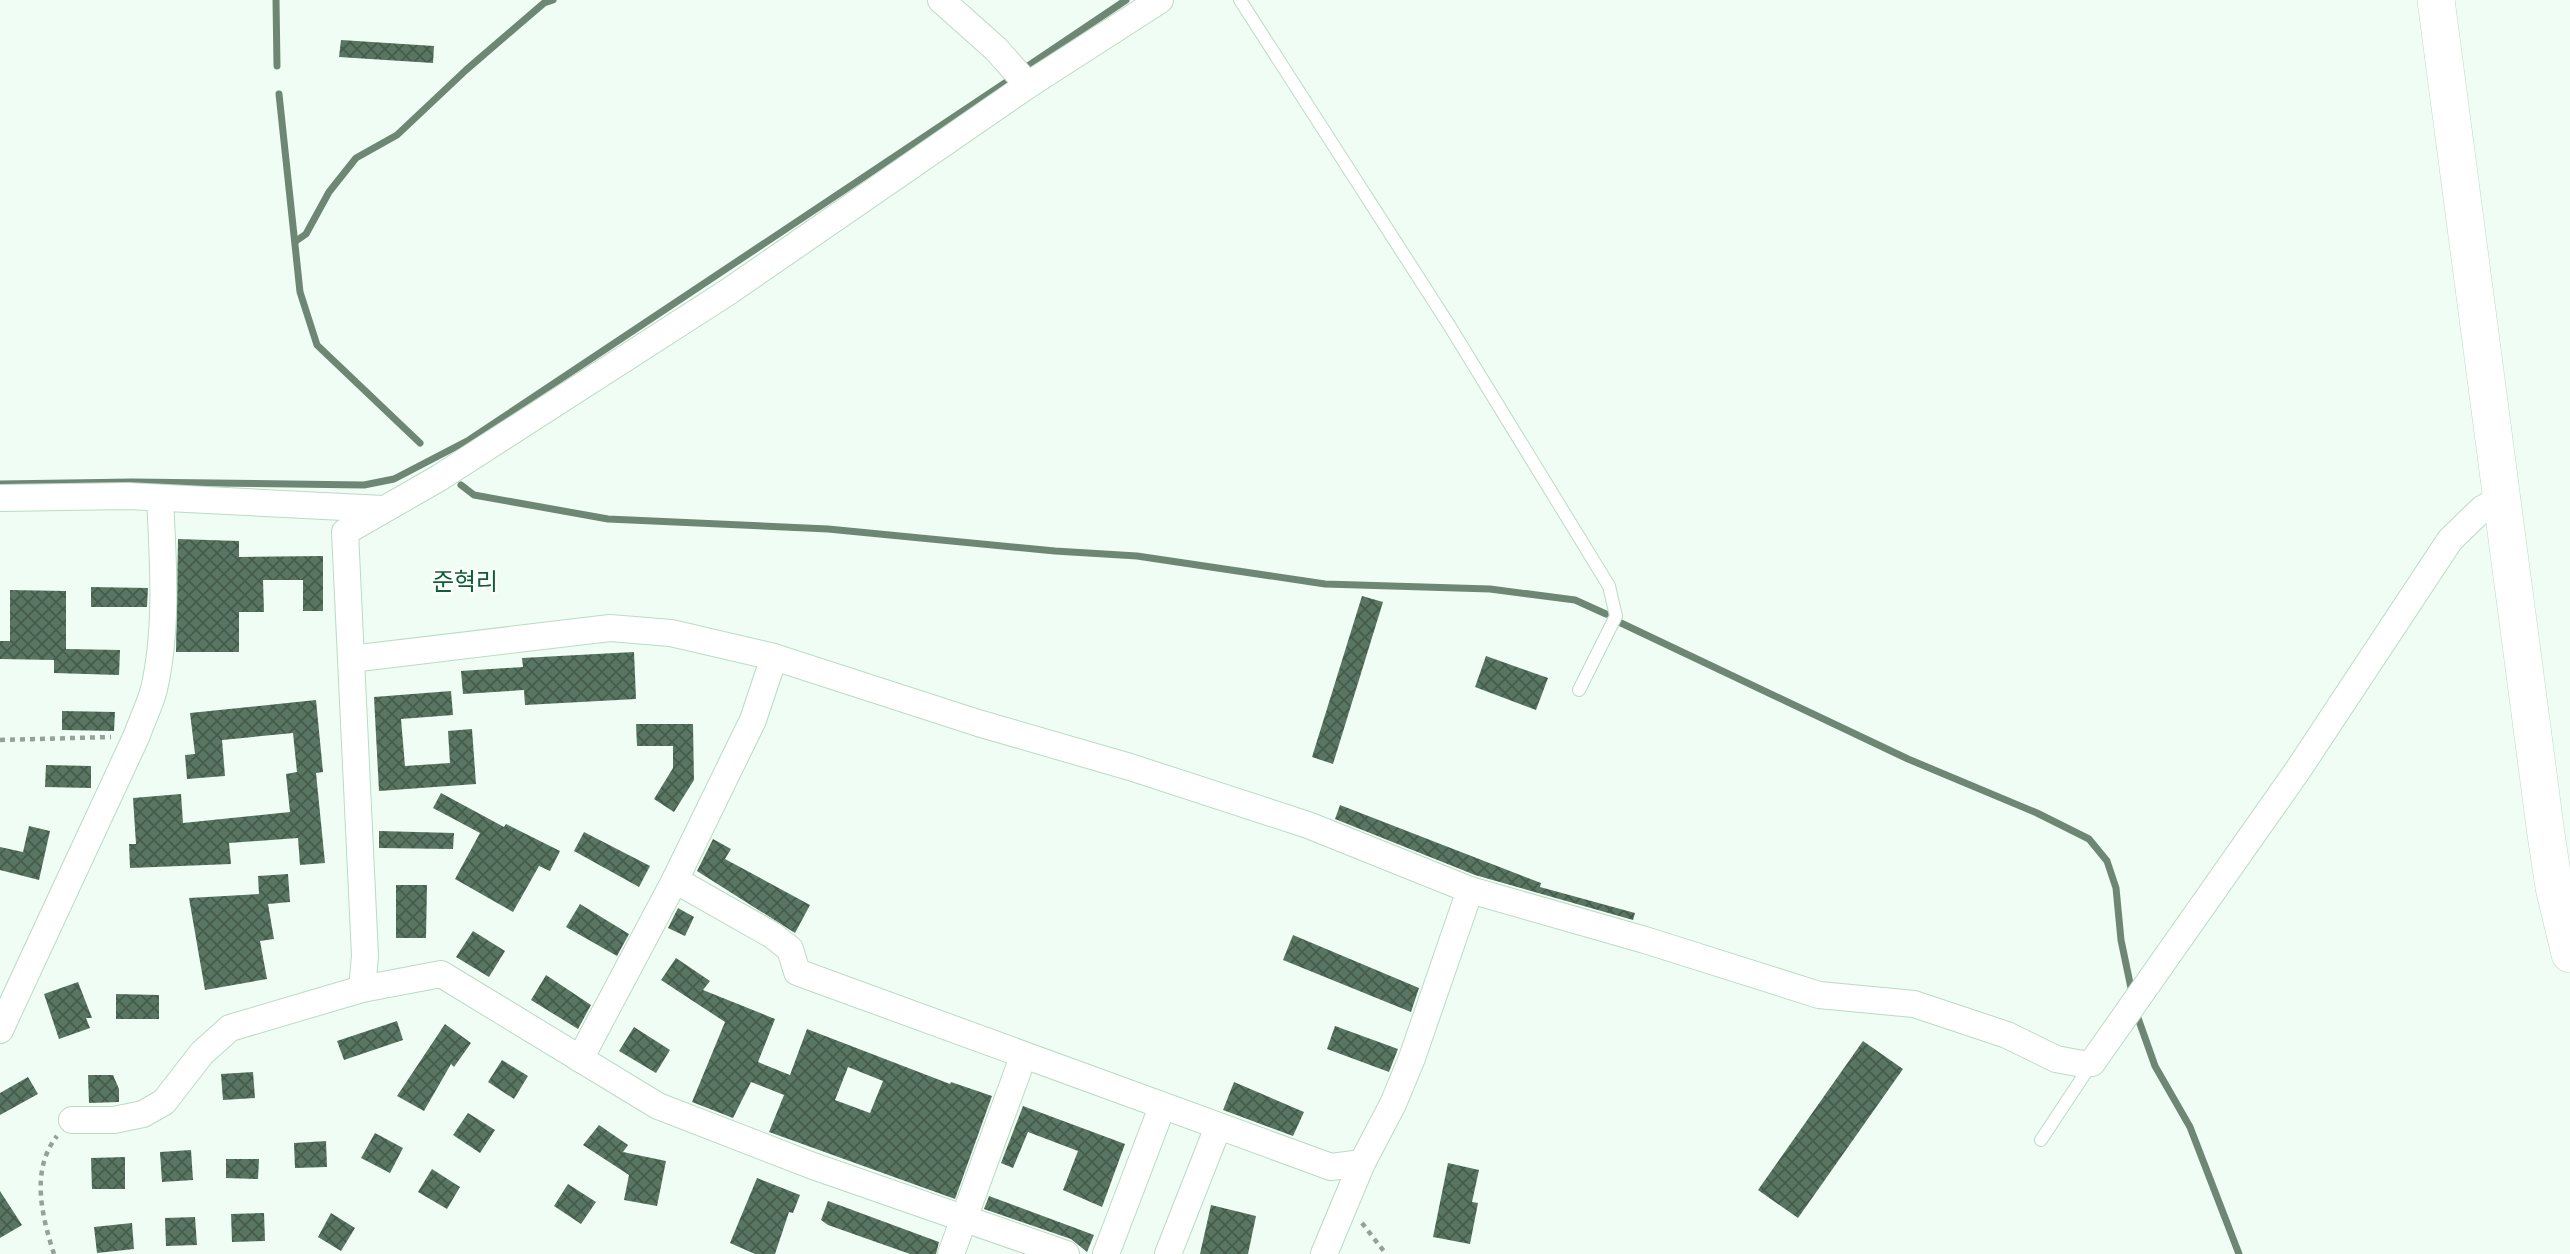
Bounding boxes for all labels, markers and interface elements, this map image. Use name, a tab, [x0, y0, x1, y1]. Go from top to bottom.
district label: 준혁리	[432, 564, 498, 596]

